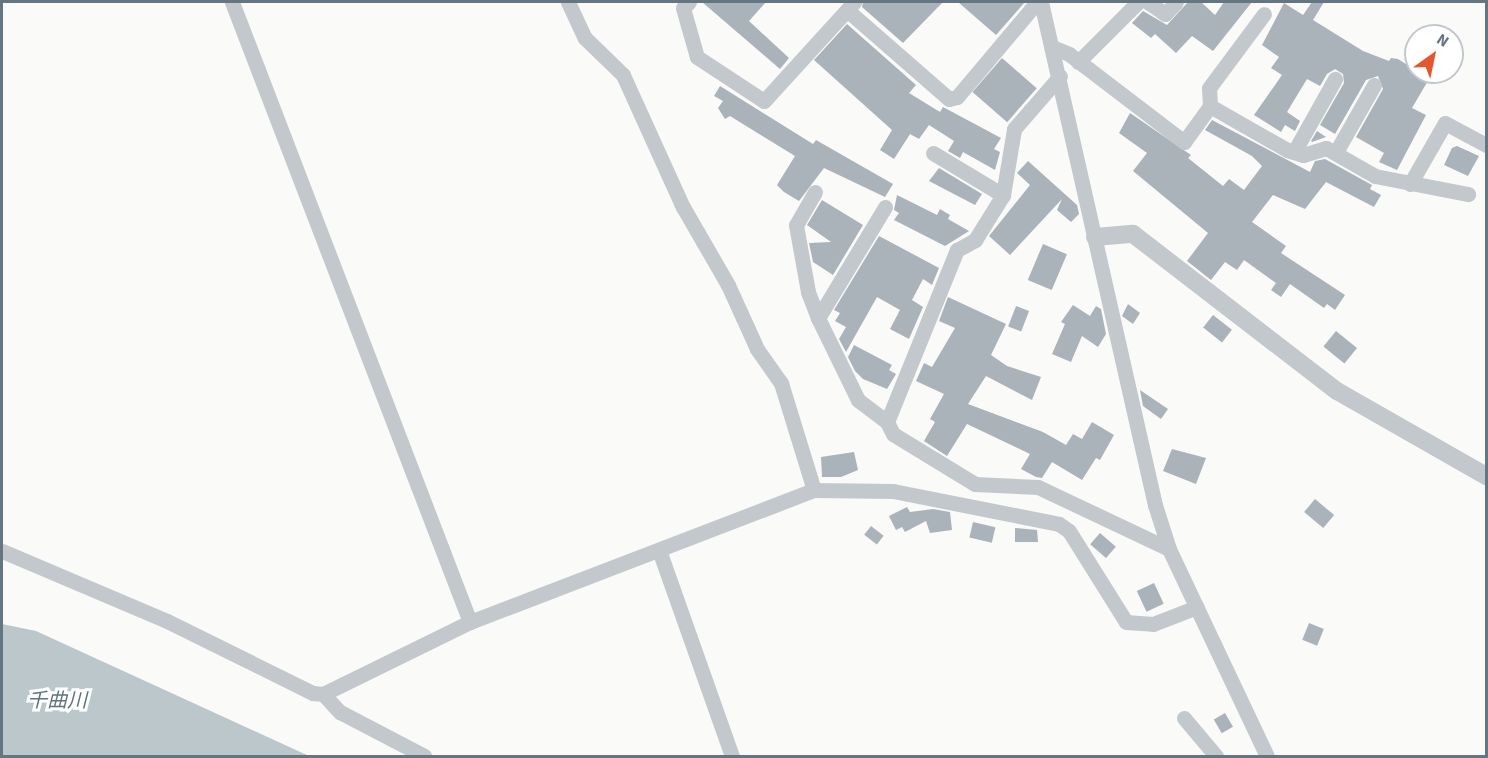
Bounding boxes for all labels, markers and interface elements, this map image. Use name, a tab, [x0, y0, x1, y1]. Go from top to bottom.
north arrow	[1404, 24, 1464, 84]
text: N	[1432, 28, 1453, 53]
water label: 千曲川	[27, 689, 87, 713]

